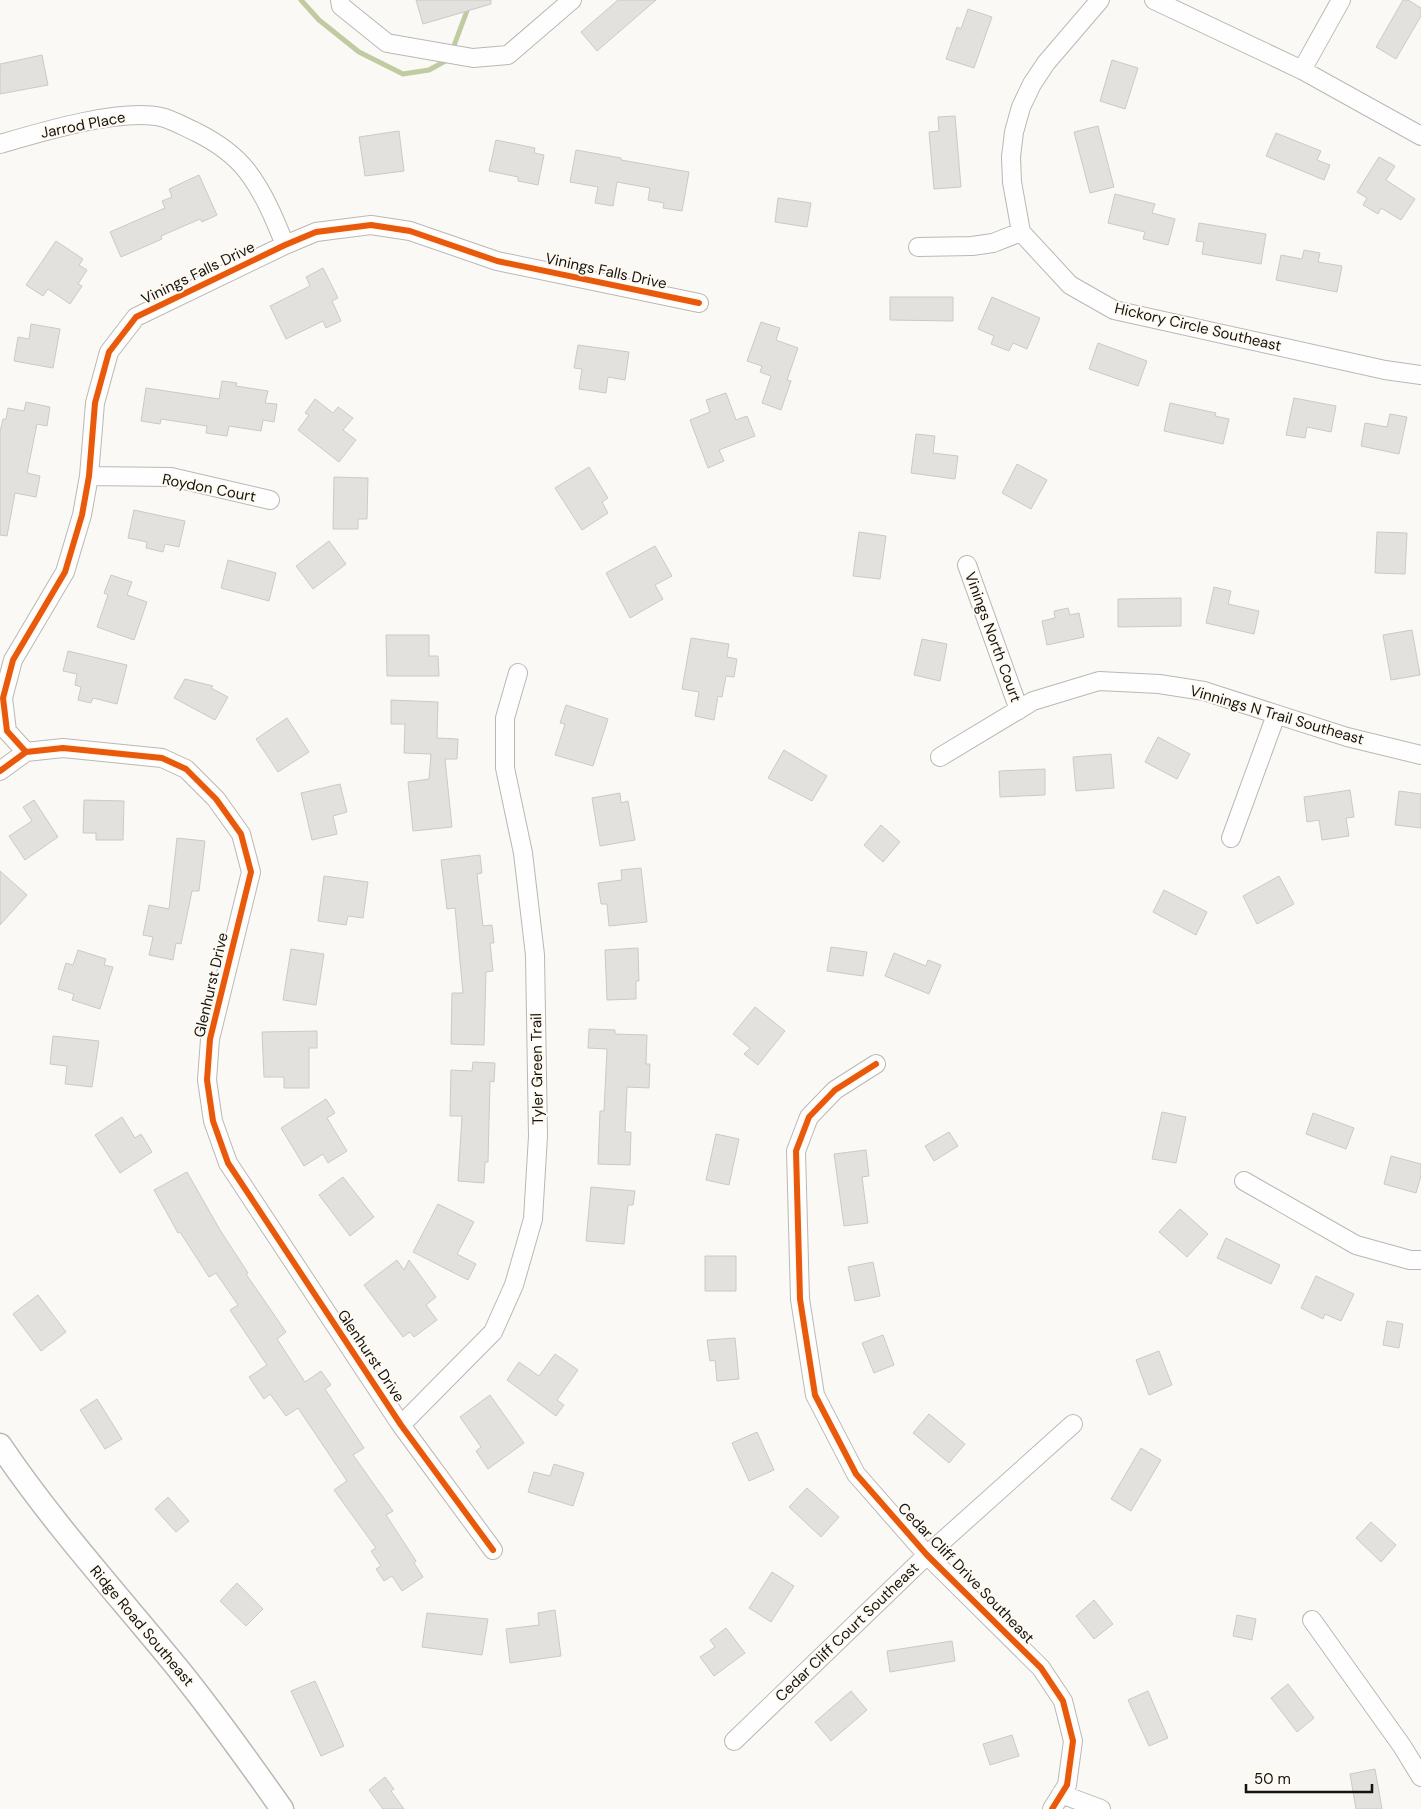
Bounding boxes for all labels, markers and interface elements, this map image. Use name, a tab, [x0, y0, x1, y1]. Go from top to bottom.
street label: Jarrod Place	[39, 107, 127, 143]
street label: Vinings Falls Drive	[138, 237, 258, 309]
street label: Vinings Falls Drive	[543, 248, 669, 294]
street label: Hickory Circle Southeast	[1113, 298, 1284, 356]
street label: Roydon Court	[160, 469, 258, 507]
street label: Vinings North Court	[960, 569, 1026, 705]
street label: Vinnings N Trail Southeast	[1188, 681, 1366, 749]
street label: Glenhurst Drive	[189, 931, 233, 1039]
street label: Tyler Green Trail	[526, 1013, 548, 1125]
street label: Glenhurst Drive	[333, 1306, 409, 1406]
street label: Cedar Cliff Drive Southeast	[893, 1498, 1039, 1648]
street label: Cedar Cliff Court Southeast	[771, 1558, 923, 1706]
street label: Ridge Road Southeast	[86, 1561, 199, 1691]
scale bar	[1246, 1762, 1372, 1794]
text: 50 m	[1254, 1769, 1291, 1789]

